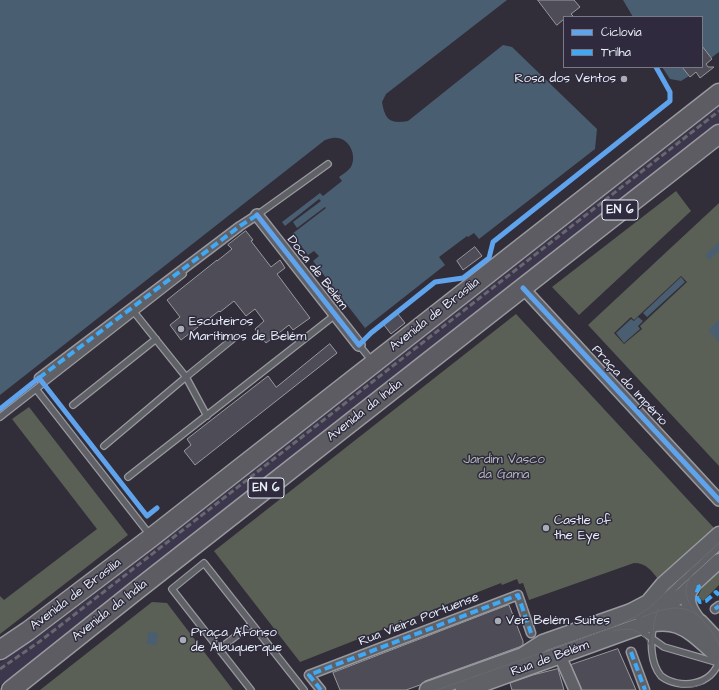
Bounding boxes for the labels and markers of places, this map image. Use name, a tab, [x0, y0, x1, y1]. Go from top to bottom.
place label: Rosa dos Ventos	[515, 71, 616, 87]
marker: Rosa dos Ventos	[619, 74, 629, 84]
place label: Escuteiros Marítimos de Belém	[189, 314, 306, 345]
marker: Escuteiros Marítimos de Belém	[176, 324, 186, 334]
place label: Castle of the Eye	[554, 513, 611, 544]
marker: Castle of the Eye	[541, 523, 551, 533]
place label: Ver Belém Suites	[506, 613, 610, 629]
marker: Ver Belém Suites	[493, 616, 503, 626]
place label: Praça Afonso de Albuquerque	[191, 625, 282, 656]
marker: Praça Afonso de Albuquerque	[178, 635, 188, 645]

